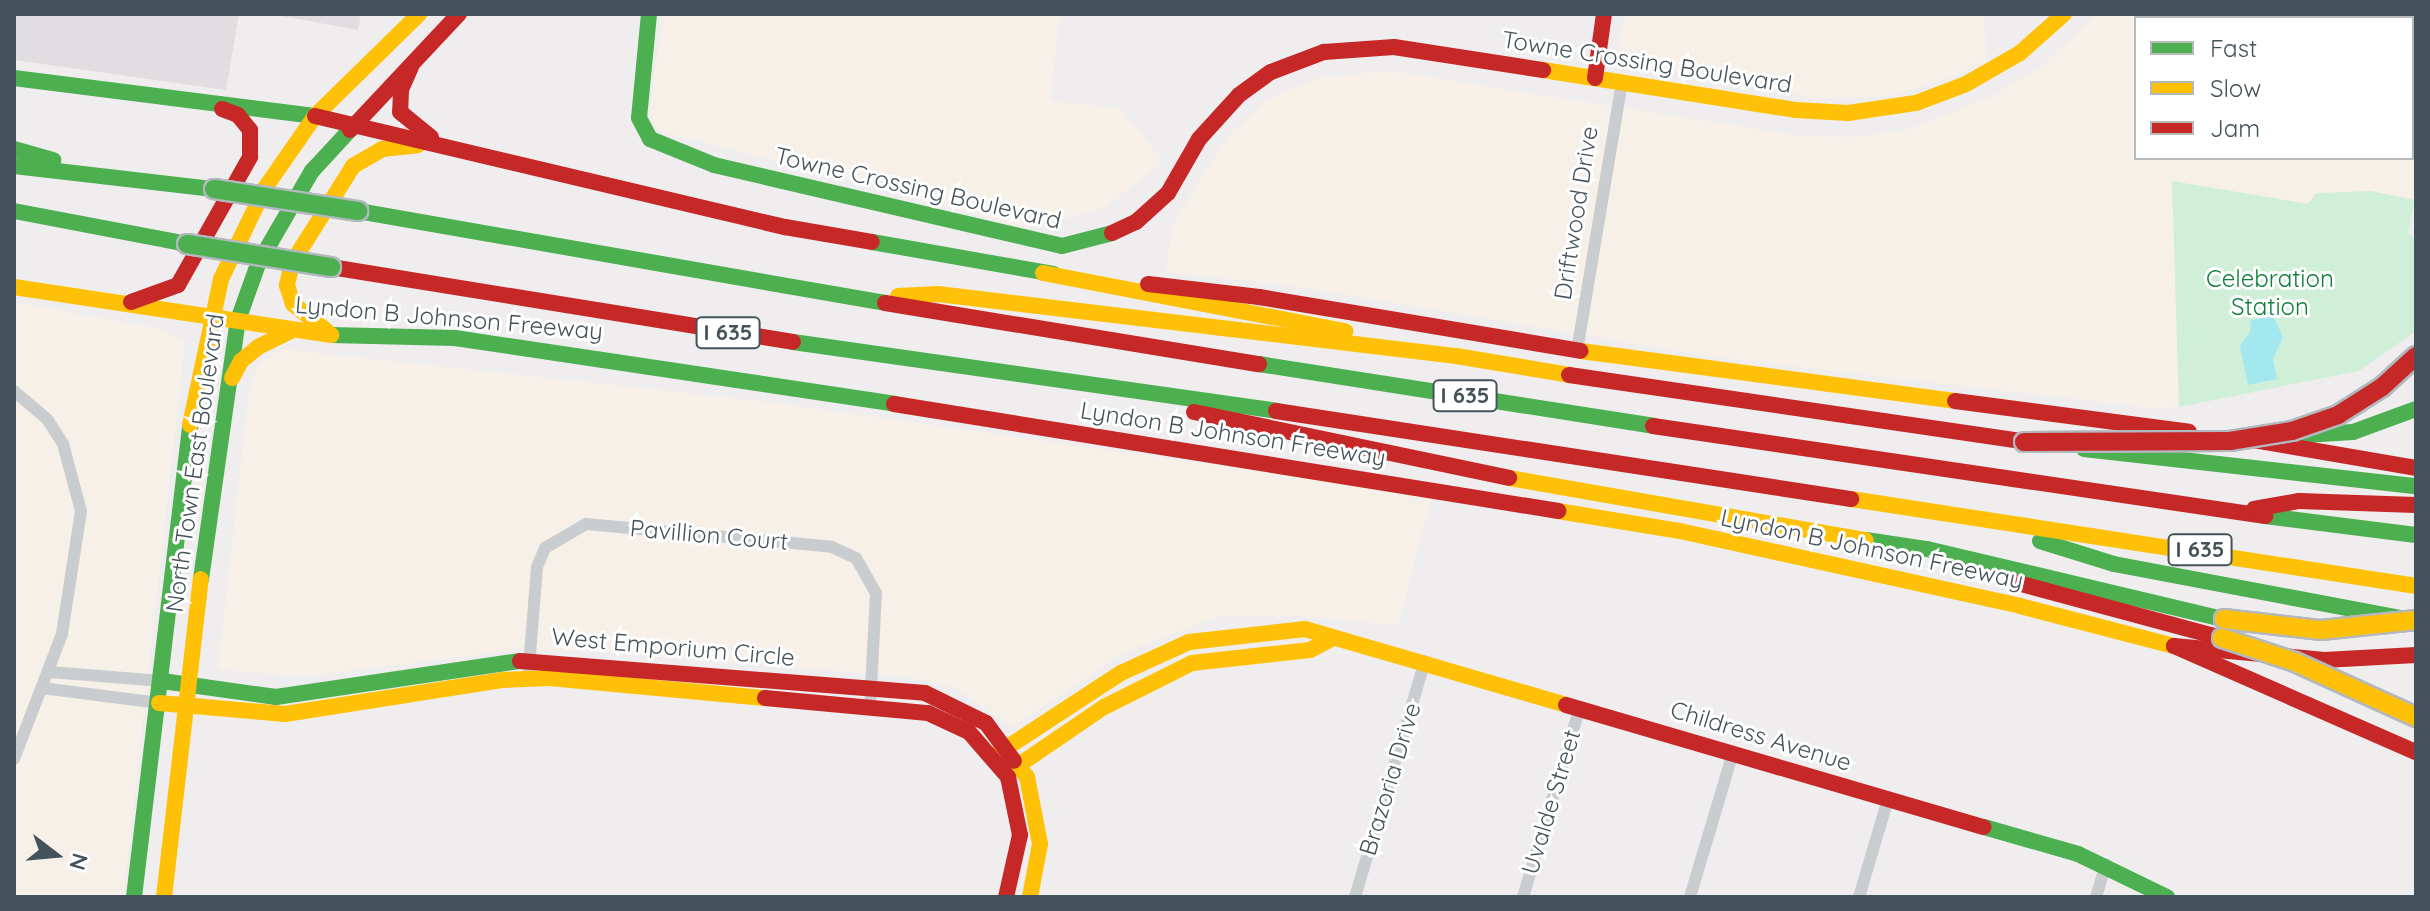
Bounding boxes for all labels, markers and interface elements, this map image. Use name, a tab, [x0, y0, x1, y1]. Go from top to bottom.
legend	[2134, 16, 2414, 160]
street label: Towne Crossing Boulevard	[1500, 25, 1794, 99]
text: Fast	[2210, 33, 2257, 63]
text: Slow	[2210, 73, 2261, 103]
text: Jam	[2210, 113, 2260, 143]
street label: Driftwood Drive	[1548, 124, 1604, 302]
street label: Towne Crossing Boulevard	[772, 141, 1064, 235]
park label: Celebration Station	[2206, 265, 2334, 321]
street label: Lyndon B Johnson Freeway	[294, 290, 604, 346]
street label: North Town East Boulevard	[160, 312, 230, 614]
road number: I 635	[694, 315, 762, 351]
road number: I 635	[1431, 378, 1499, 414]
street label: Lyndon B Johnson Freeway	[1078, 396, 1388, 472]
street label: Lyndon B Johnson Freeway	[1718, 503, 2026, 595]
street label: Pavillion Court	[629, 514, 789, 556]
road number: I 635	[2166, 532, 2234, 568]
street label: West Emporium Circle	[550, 622, 796, 672]
street label: Childress Avenue	[1667, 695, 1855, 777]
street label: Brazoria Drive	[1353, 699, 1427, 859]
street label: Uvalde Street	[1515, 726, 1587, 878]
north arrow	[16, 815, 96, 895]
text: N	[63, 850, 95, 873]

